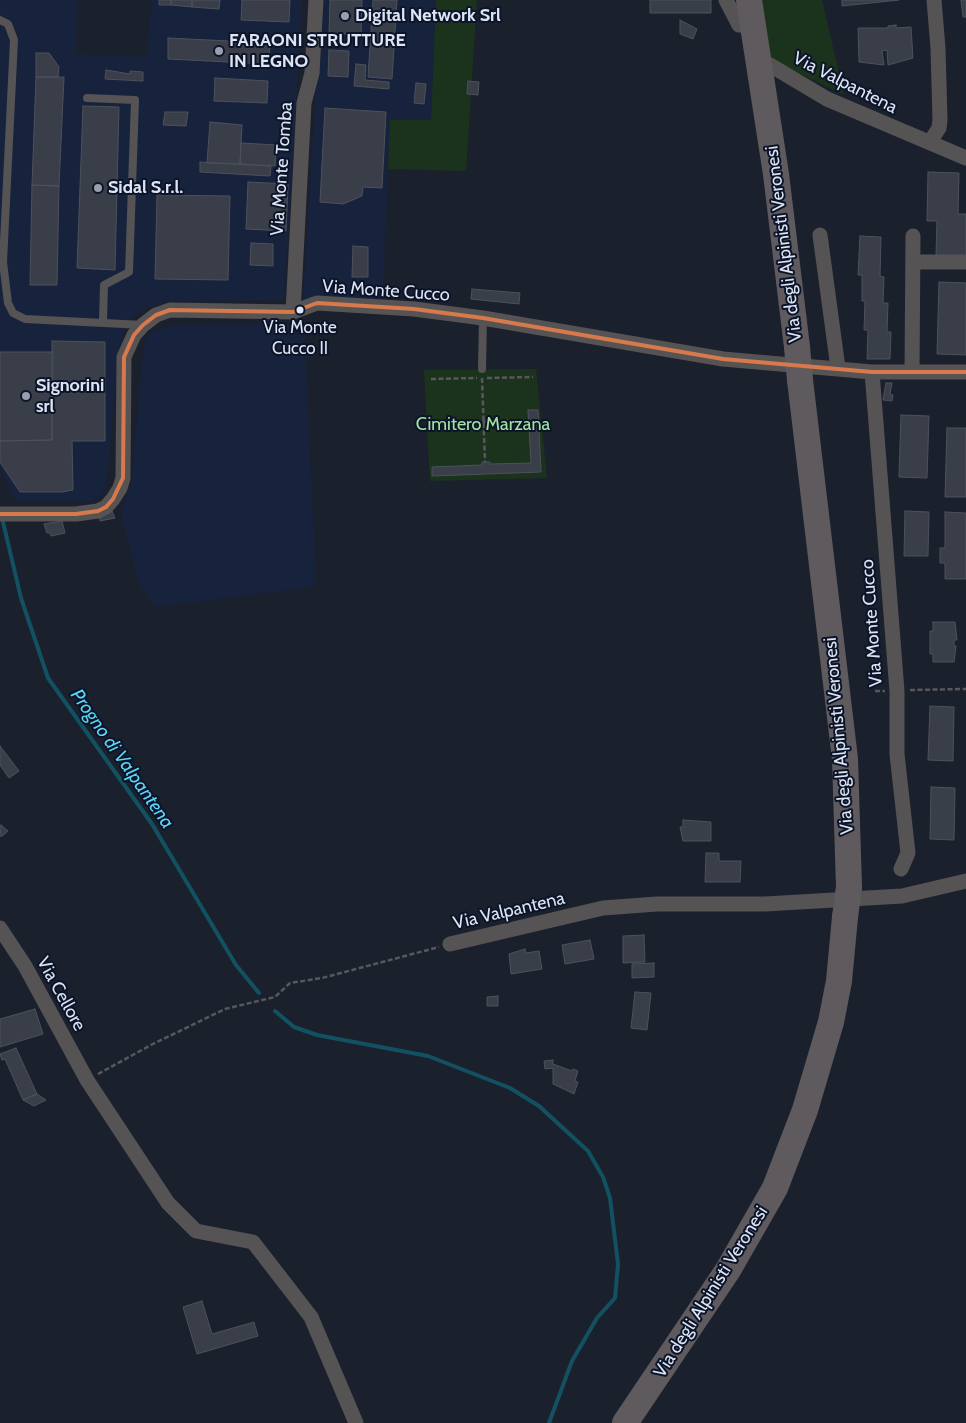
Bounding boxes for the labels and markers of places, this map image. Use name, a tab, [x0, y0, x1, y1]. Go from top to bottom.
place label: Digital Network Srl	[355, 5, 501, 27]
marker: Digital Network Srl	[339, 10, 351, 22]
place label: FARAONI STRUTTURE IN LEGNO	[229, 30, 406, 72]
marker: FARAONI STRUTTURE IN LEGNO	[213, 45, 225, 57]
place label: Sidal S.r.l.	[108, 177, 183, 199]
marker: Sidal S.r.l.	[92, 182, 104, 194]
marker: Via Monte Cucco II	[295, 305, 305, 315]
place label: Via Monte Cucco II	[263, 318, 337, 358]
place label: Signorini srl	[36, 375, 104, 418]
marker: Signorini srl	[20, 390, 32, 402]

